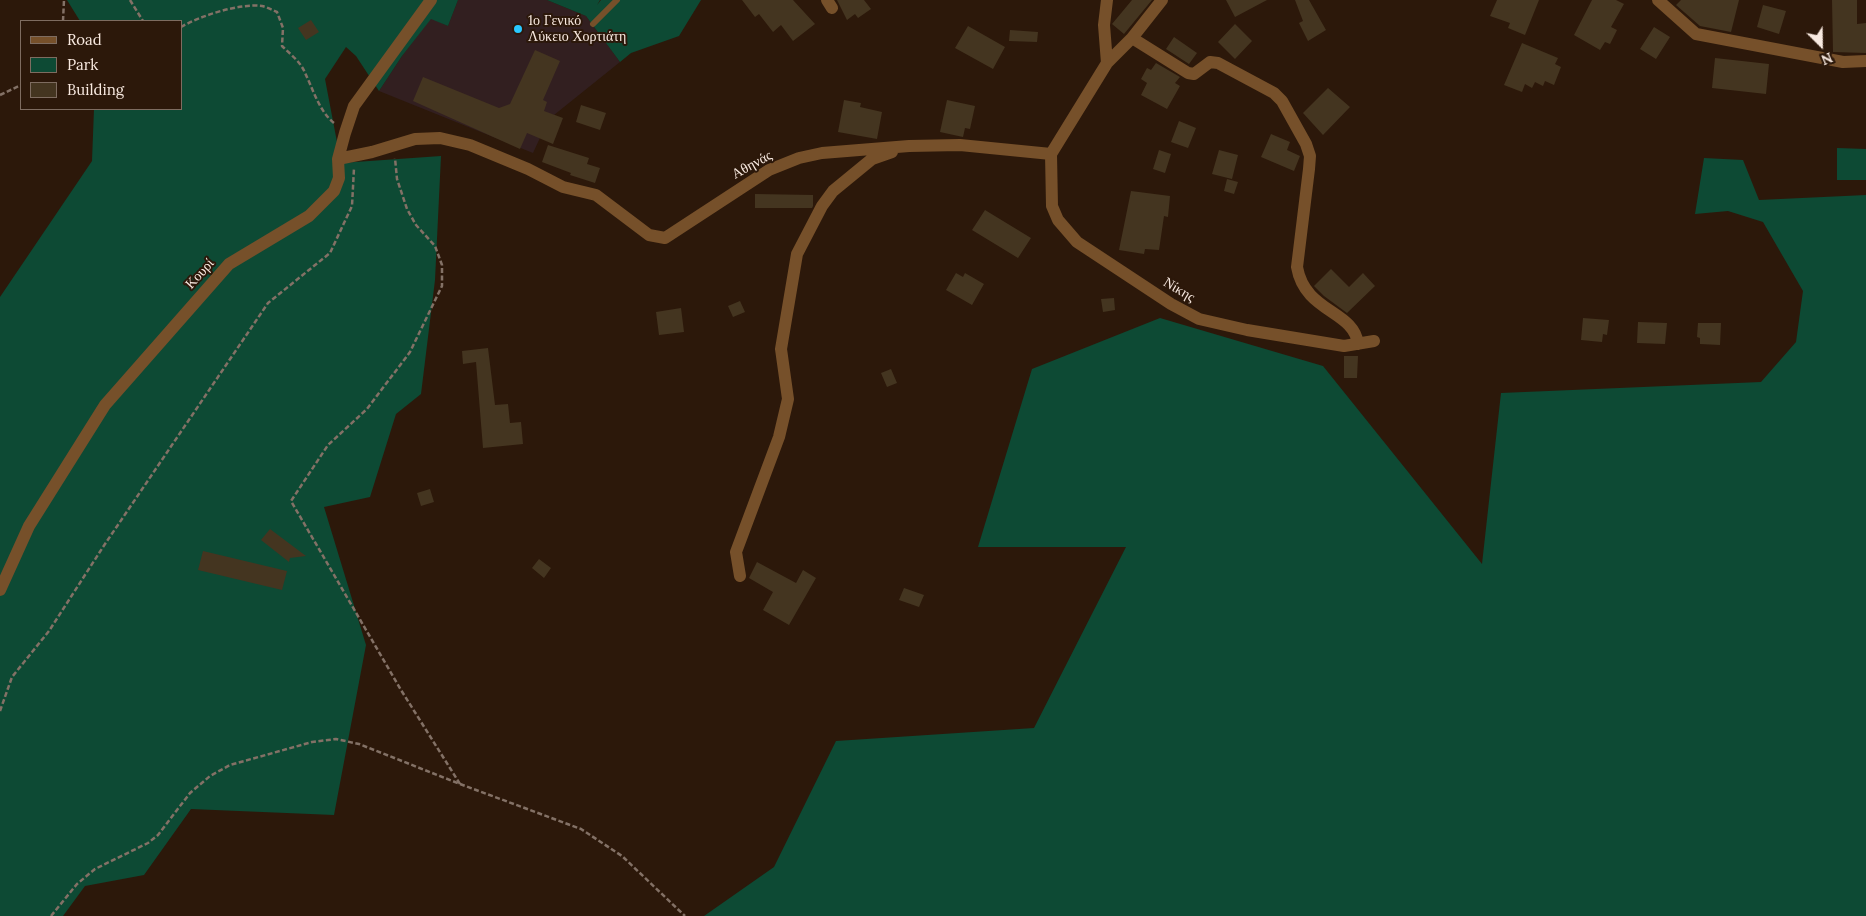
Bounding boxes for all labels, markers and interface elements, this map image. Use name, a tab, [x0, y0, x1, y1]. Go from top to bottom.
place label: 1ο Γενικό Λύκειο Χορτιάτη	[528, 13, 626, 46]
legend	[20, 20, 182, 110]
north arrow	[1796, 20, 1846, 70]
marker: 1ο Γενικό Λύκειο Χορτιάτη	[512, 23, 524, 35]
text: Road	[67, 30, 102, 49]
text: N	[1818, 48, 1835, 69]
text: Park	[67, 55, 98, 74]
text: Building	[67, 80, 124, 99]
street label: Αθηνάς	[729, 147, 775, 183]
street label: Κουρί	[182, 255, 218, 293]
street label: Νίκης	[1160, 274, 1198, 306]

